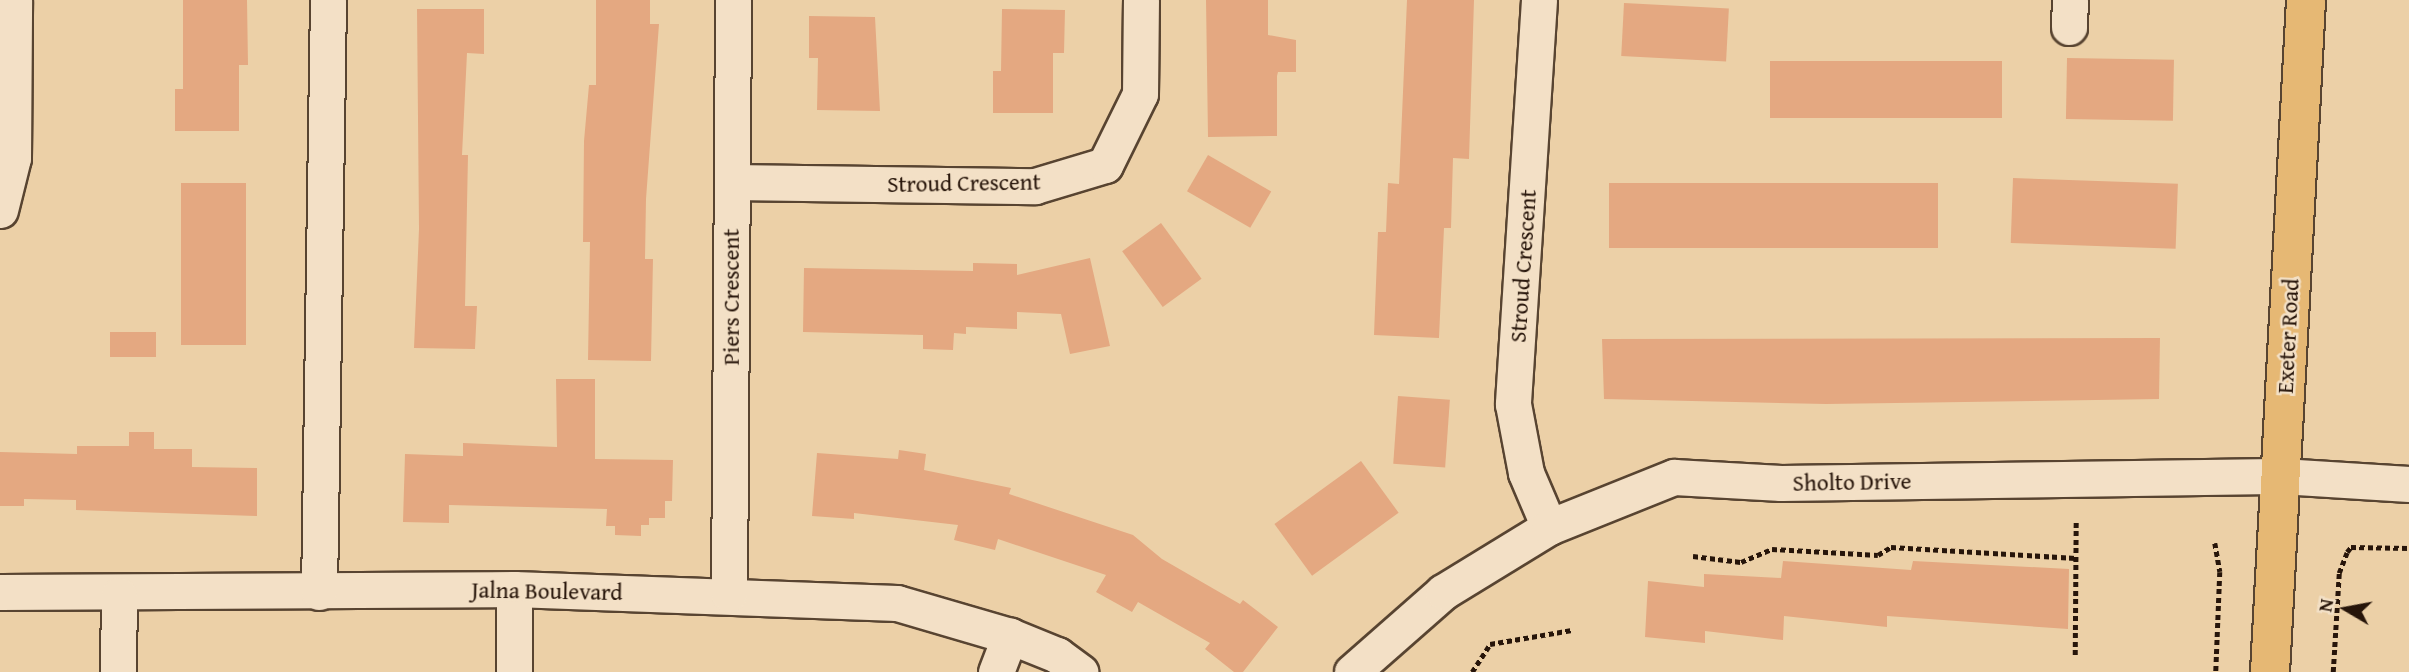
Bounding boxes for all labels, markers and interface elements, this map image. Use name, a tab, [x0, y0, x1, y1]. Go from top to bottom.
street label: Stroud Crescent	[887, 168, 1041, 198]
street label: Stroud Crescent	[1504, 188, 1542, 344]
street label: Piers Crescent	[717, 229, 745, 365]
street label: Exeter Road	[2271, 278, 2305, 394]
street label: Sholto Drive	[1792, 467, 1912, 497]
north arrow	[2311, 574, 2381, 644]
street label: Jalna Boulevard	[471, 576, 623, 606]
text: N	[2310, 597, 2340, 614]

